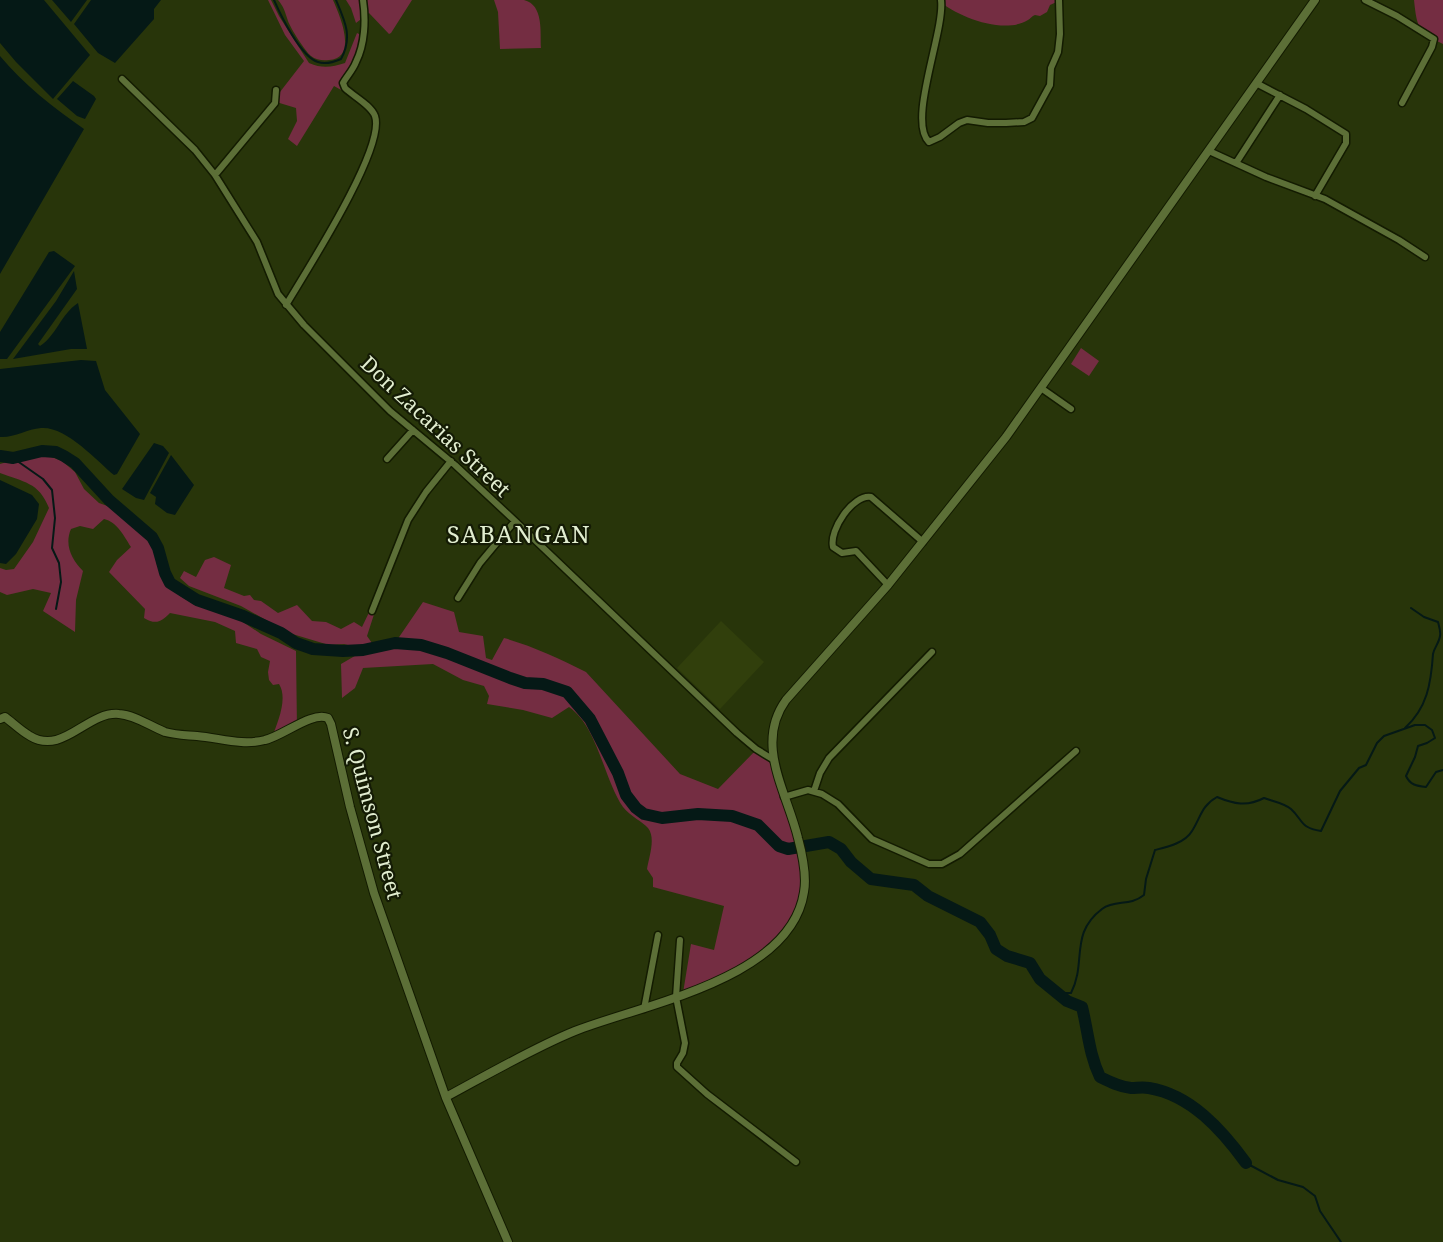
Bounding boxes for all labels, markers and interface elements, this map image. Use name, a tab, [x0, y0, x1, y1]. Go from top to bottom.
street label: Don Zacarias Street	[355, 349, 517, 503]
district label: SABANGAN	[447, 517, 591, 550]
street label: S. Quimson Street	[337, 724, 409, 902]

